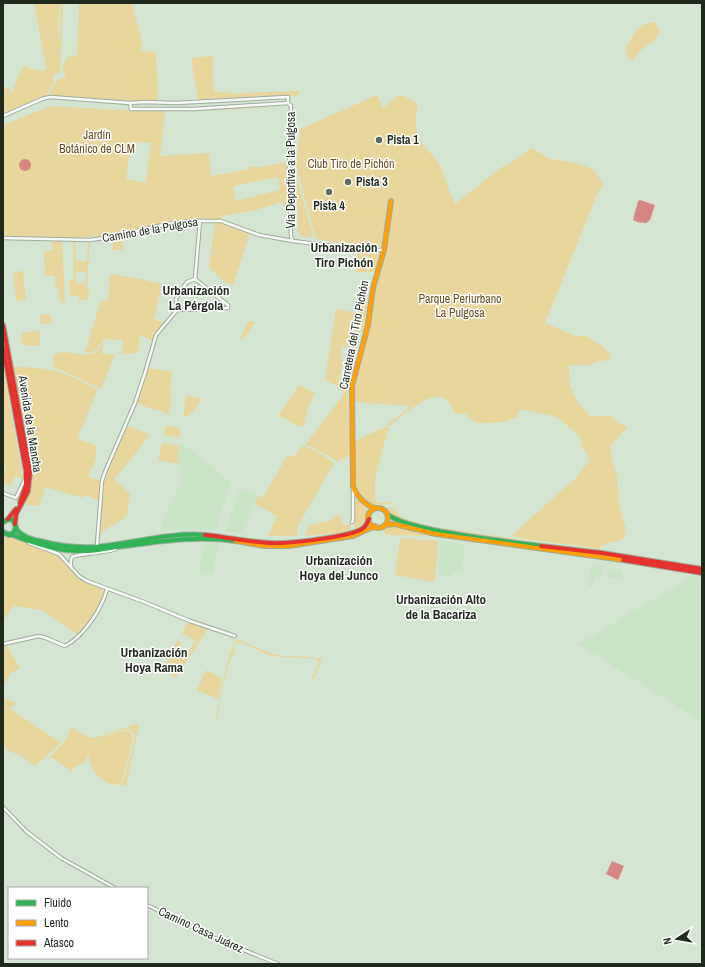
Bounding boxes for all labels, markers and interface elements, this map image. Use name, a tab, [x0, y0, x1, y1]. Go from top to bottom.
street label: Vía Deportiva a la Pulgosa	[283, 111, 299, 228]
park label: Jardín Botánico de CLM	[59, 127, 135, 157]
place label: Pista 1	[387, 132, 419, 148]
marker: Pista 1	[374, 135, 384, 145]
park label: Club Tiro de Pichón	[307, 156, 395, 172]
place label: Pista 3	[356, 174, 388, 190]
marker: Pista 3	[343, 177, 353, 187]
marker: Pista 4	[324, 187, 334, 197]
place label: Pista 4	[313, 198, 345, 214]
street label: Camino de la Pulgosa	[101, 214, 200, 246]
district label: Urbanización Tiro Pichón	[311, 239, 377, 271]
street label: Carretera del Tiro Pichón	[336, 279, 372, 391]
district label: Urbanización La Pérgola	[163, 282, 229, 314]
park label: Parque Periurbano La Pulgosa	[418, 291, 502, 321]
street label: Avenida de la Mancha	[14, 373, 46, 474]
district label: Urbanización Hoya del Junco	[300, 552, 378, 584]
district label: Urbanización Alto de la Bacariza	[396, 591, 486, 623]
district label: Urbanización Hoya Rama	[121, 644, 187, 676]
legend	[8, 887, 148, 959]
text: Fluido	[44, 895, 71, 911]
street label: Camino Casa Juárez	[156, 903, 246, 957]
text: Lento	[44, 915, 69, 931]
north arrow	[657, 919, 697, 959]
text: Atasco	[43, 935, 74, 951]
text: N	[660, 936, 675, 946]

